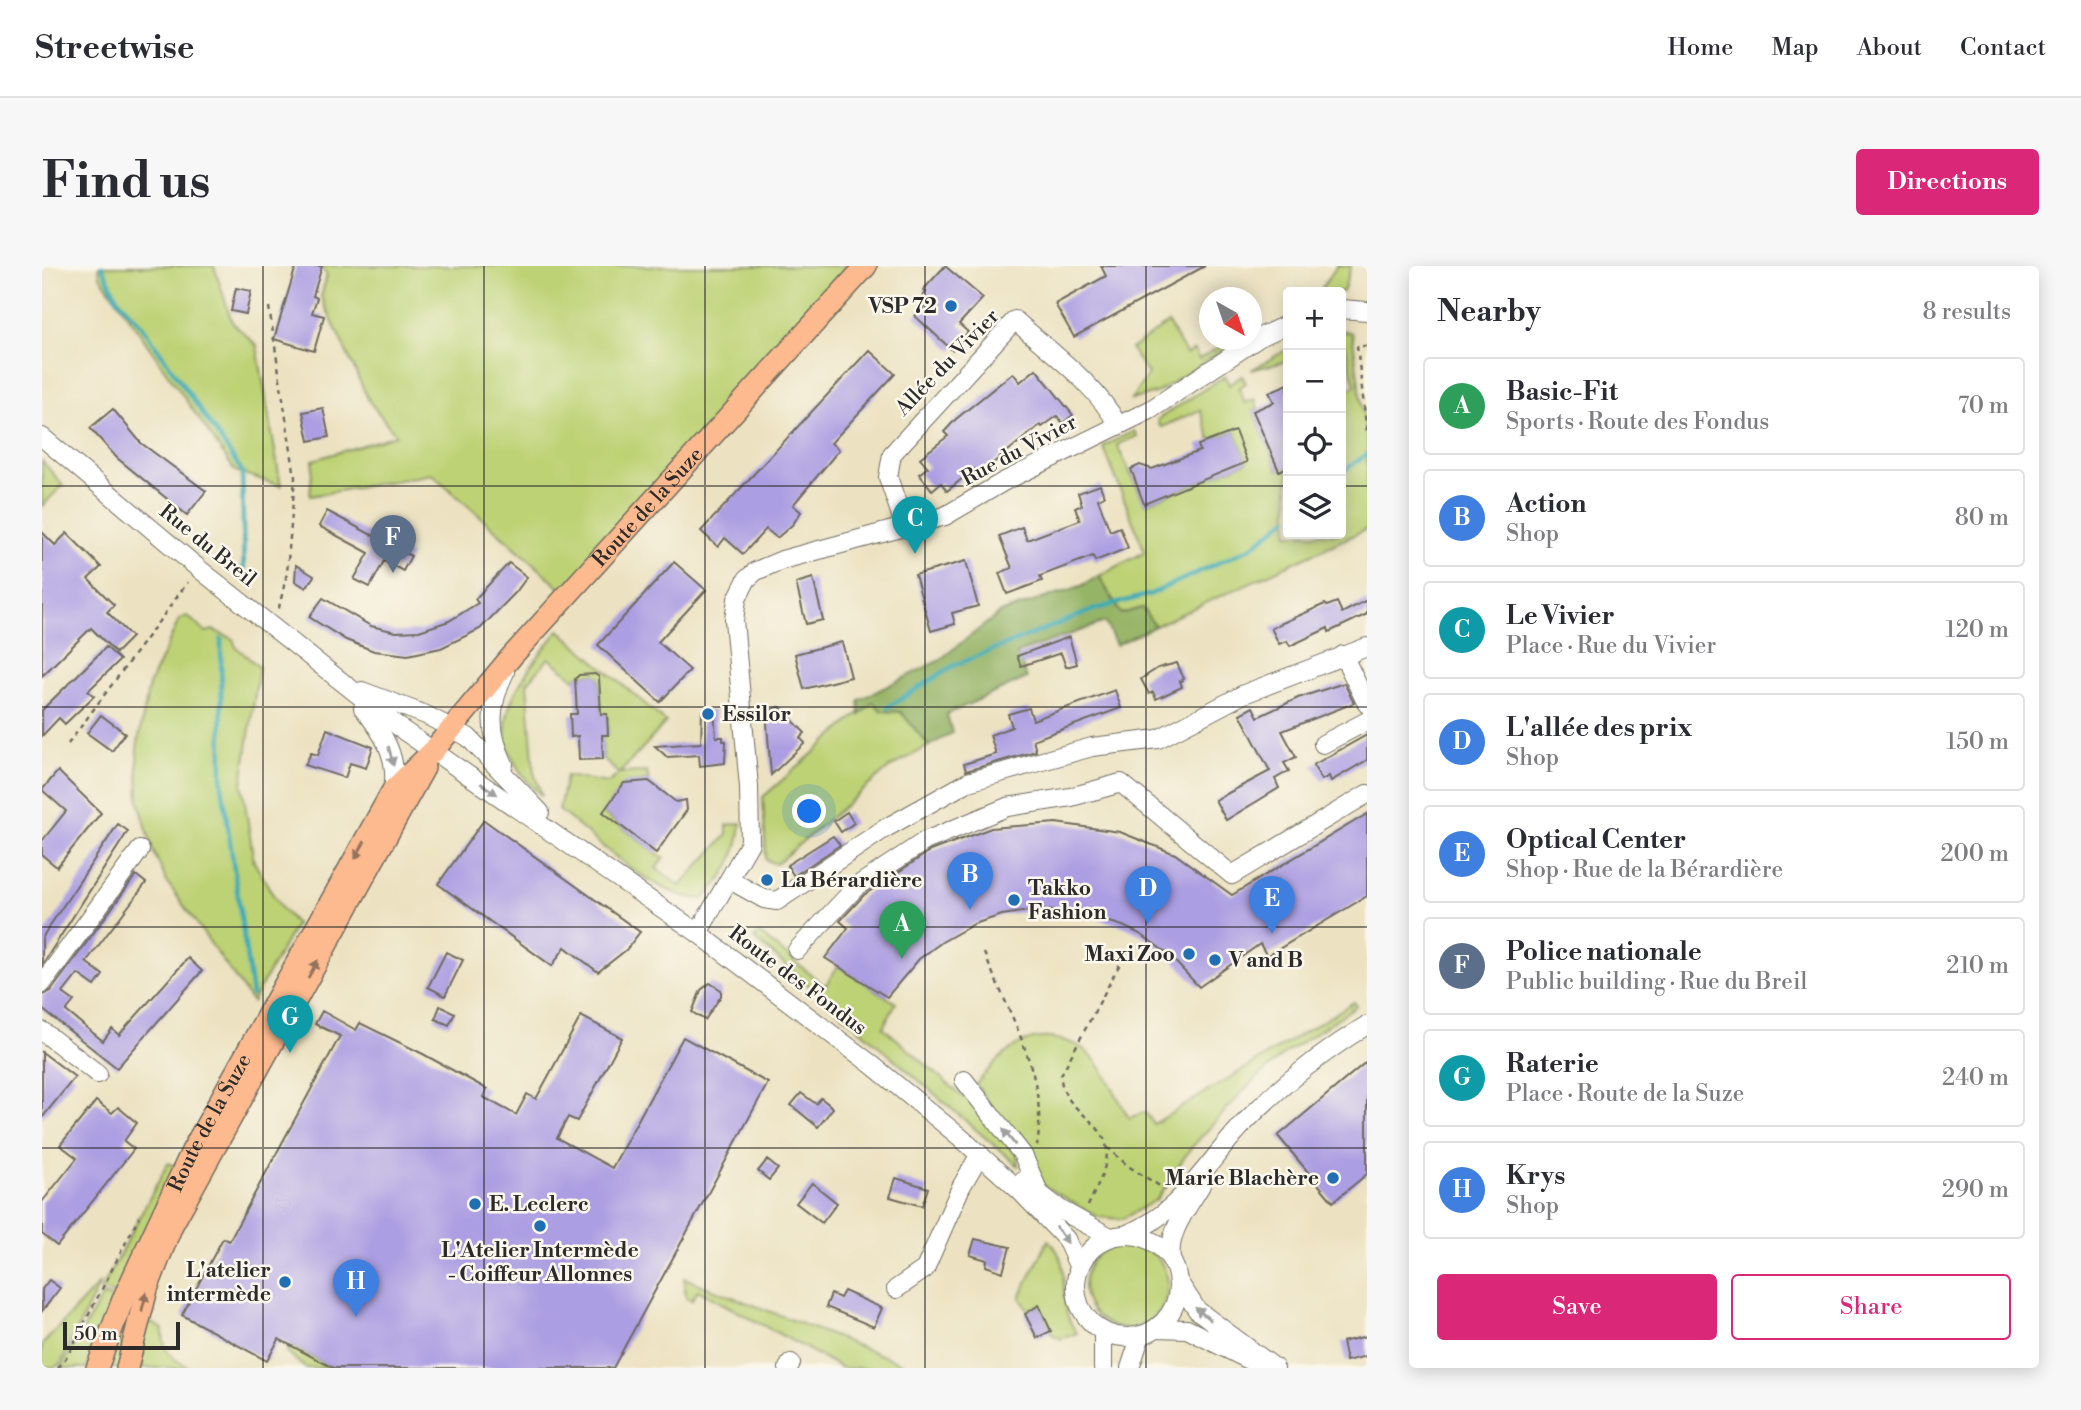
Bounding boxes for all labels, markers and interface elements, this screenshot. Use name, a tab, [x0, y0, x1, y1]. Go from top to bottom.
text: Streetwise	[35, 28, 195, 69]
text: Home	[1668, 33, 1733, 63]
text: Map	[1771, 33, 1819, 63]
text: About	[1857, 33, 1922, 63]
text: Contact	[1960, 33, 2046, 63]
button: Directions	[1856, 149, 2039, 215]
text: Find us	[42, 152, 211, 213]
north arrow	[1199, 287, 1262, 350]
map controls	[1283, 287, 1346, 539]
button: +	[1283, 287, 1346, 350]
text: Nearby	[1437, 293, 1541, 331]
place label: VSP 72	[867, 294, 937, 320]
marker: VSP 72	[943, 298, 959, 314]
text: 8 results	[1923, 298, 2011, 326]
street label: Allée du Vivier	[890, 304, 1005, 422]
button: −	[1283, 350, 1346, 413]
text: Basic-Fit	[1506, 376, 1618, 408]
text: A	[1454, 392, 1470, 420]
text: 70 m	[1958, 392, 2009, 420]
text: Sports · Route des Fondus	[1506, 408, 1769, 436]
street label: Rue du Vivier	[957, 409, 1082, 492]
button: locate	[1283, 413, 1346, 476]
street label: Route de la Suze	[587, 442, 709, 573]
button: layers	[1283, 476, 1346, 539]
text: Action	[1506, 488, 1586, 520]
pin: C	[892, 496, 938, 554]
street label: Rue du Breil	[154, 499, 261, 593]
text: B	[1453, 504, 1471, 532]
text: 80 m	[1955, 504, 2009, 532]
pin: F	[370, 515, 416, 573]
text: Shop	[1506, 520, 1559, 548]
text: Le Vivier	[1506, 600, 1615, 632]
text: C	[1454, 616, 1470, 644]
text: 120 m	[1945, 616, 2009, 644]
text: Place · Rue du Vivier	[1506, 632, 1716, 660]
place label: Essilor	[722, 702, 791, 728]
marker: Essilor	[700, 706, 716, 722]
text: L'allée des prix	[1506, 712, 1692, 744]
text: D	[1453, 728, 1471, 756]
text: 150 m	[1946, 728, 2009, 756]
text: Shop	[1506, 744, 1559, 772]
one-way arrow	[387, 745, 397, 766]
one-way arrow	[480, 782, 499, 795]
your location	[792, 794, 826, 828]
text: Optical Center	[1506, 824, 1686, 856]
one-way arrow	[354, 840, 366, 859]
text: E	[1454, 840, 1470, 868]
text: 200 m	[1941, 840, 2009, 868]
pin: B	[947, 852, 993, 910]
text: Shop · Rue de la Bérardière	[1506, 856, 1783, 884]
pin: D	[1125, 866, 1171, 924]
place label: La Bérardière	[781, 868, 922, 894]
marker: La Bérardière	[759, 872, 775, 888]
place label: Takko Fashion	[1028, 876, 1106, 926]
pin: E	[1249, 876, 1295, 934]
marker: Takko Fashion	[1006, 892, 1022, 908]
pin: A	[879, 901, 925, 959]
street label: Route des Fondus	[723, 920, 872, 1041]
text: Police nationale	[1506, 936, 1702, 968]
place label: Maxi Zoo	[1084, 942, 1175, 968]
marker: Maxi Zoo	[1181, 946, 1197, 962]
place label: V and B	[1228, 948, 1303, 974]
marker: V and B	[1207, 952, 1223, 968]
text: F	[1454, 952, 1470, 980]
text: 210 m	[1946, 952, 2009, 980]
one-way arrow	[307, 959, 319, 978]
text: Public building · Rue du Breil	[1506, 968, 1807, 996]
pin: G	[267, 995, 313, 1053]
text: Raterie	[1506, 1048, 1599, 1080]
street label: Route de la Suze	[163, 1049, 258, 1196]
text: G	[1453, 1064, 1471, 1092]
text: 240 m	[1942, 1064, 2009, 1092]
text: Place · Route de la Suze	[1506, 1080, 1744, 1108]
one-way arrow	[1001, 1128, 1016, 1146]
text: Krys	[1506, 1160, 1565, 1192]
place label: Marie Blachère	[1165, 1166, 1319, 1192]
marker: Marie Blachère	[1325, 1170, 1341, 1186]
text: H	[1453, 1176, 1472, 1204]
text: 290 m	[1942, 1176, 2009, 1204]
place label: E. Leclerc	[489, 1192, 589, 1218]
text: Shop	[1506, 1192, 1559, 1220]
marker: E. Leclerc	[467, 1196, 483, 1212]
marker: L'Atelier Intermède - Coiffeur Allonnes	[532, 1218, 548, 1234]
one-way arrow	[1054, 1226, 1068, 1244]
place label: L'Atelier Intermède - Coiffeur Allonnes	[441, 1238, 639, 1288]
place label: L'atelier intermède	[167, 1258, 271, 1308]
pin: H	[333, 1259, 379, 1317]
marker: L'atelier intermède	[277, 1274, 293, 1290]
button: Save	[1437, 1274, 1717, 1340]
button: Share	[1731, 1274, 2011, 1340]
one-way arrow	[139, 1291, 150, 1313]
one-way arrow	[1195, 1306, 1213, 1321]
scale bar	[63, 1319, 180, 1351]
text: 50 m	[74, 1322, 118, 1346]

